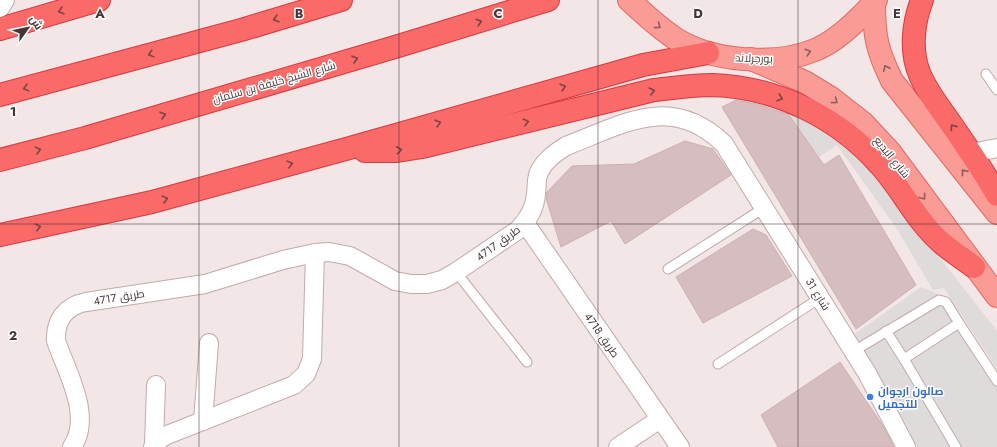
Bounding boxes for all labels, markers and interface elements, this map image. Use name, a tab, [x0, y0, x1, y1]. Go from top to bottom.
text: A	[94, 4, 105, 23]
text: B	[295, 4, 304, 23]
text: C	[493, 4, 503, 23]
text: D	[693, 4, 703, 23]
text: E	[893, 4, 901, 23]
one-way arrow	[58, 6, 65, 15]
north arrow	[8, 8, 48, 48]
text: ش	[26, 12, 47, 33]
one-way arrow	[273, 14, 280, 23]
one-way arrow	[476, 18, 483, 27]
one-way arrow	[654, 21, 661, 28]
one-way arrow	[804, 48, 811, 57]
one-way arrow	[148, 49, 155, 58]
street label: بورجرلاند	[735, 49, 773, 67]
one-way arrow	[351, 55, 358, 64]
street label: شارع الشيخ خليفة بن سلمان	[211, 57, 337, 107]
one-way arrow	[883, 65, 891, 73]
one-way arrow	[22, 83, 29, 92]
one-way arrow	[559, 84, 566, 92]
one-way arrow	[649, 88, 655, 96]
one-way arrow	[777, 93, 784, 101]
one-way arrow	[831, 97, 838, 104]
text: 1	[10, 102, 16, 121]
one-way arrow	[159, 111, 166, 120]
one-way arrow	[522, 118, 529, 127]
one-way arrow	[434, 119, 441, 128]
one-way arrow	[950, 124, 958, 131]
street label: شارع البديع	[870, 133, 914, 181]
one-way arrow	[34, 146, 41, 155]
one-way arrow	[396, 146, 402, 155]
one-way arrow	[287, 161, 294, 169]
one-way arrow	[961, 169, 968, 176]
one-way arrow	[918, 192, 925, 199]
one-way arrow	[162, 195, 168, 203]
street label: طريق 4717	[473, 221, 523, 265]
one-way arrow	[35, 223, 41, 231]
street label: شارع 31	[802, 275, 834, 313]
street label: طريق 4717	[92, 285, 146, 309]
street label: طريق 4718	[581, 309, 623, 361]
text: 2	[9, 326, 17, 345]
place label: صالون ارجوان للتجميل	[878, 383, 944, 412]
marker: صالون ارجوان للتجميل	[865, 392, 875, 402]

